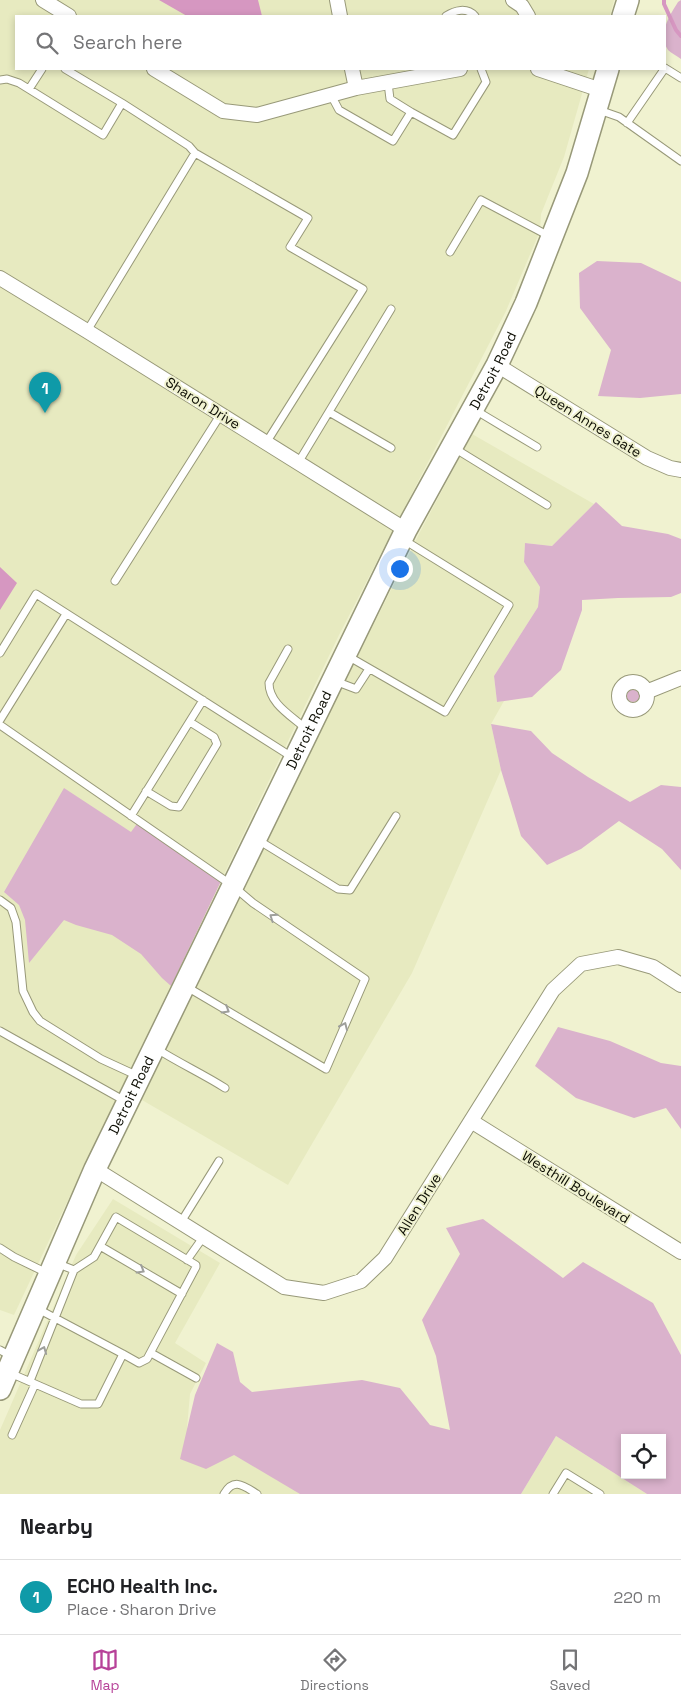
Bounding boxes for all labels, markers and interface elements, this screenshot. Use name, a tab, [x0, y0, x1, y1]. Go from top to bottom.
search box	[15, 15, 666, 70]
icon: search	[33, 29, 61, 57]
text: Search here	[73, 30, 183, 55]
street label: Detroit Road	[465, 329, 520, 413]
pin: 1	[29, 372, 61, 413]
street label: Sharon Drive	[162, 373, 244, 433]
street label: Queen Annes Gate	[531, 381, 645, 461]
your location	[387, 556, 413, 582]
street label: Detroit Road	[282, 688, 335, 772]
one-way arrow	[269, 914, 279, 923]
one-way arrow	[221, 1004, 230, 1014]
one-way arrow	[338, 1022, 349, 1031]
street label: Detroit Road	[104, 1053, 158, 1137]
street label: Westhill Boulevard	[519, 1147, 633, 1227]
street label: Allen Drive	[393, 1170, 445, 1238]
one-way arrow	[136, 1264, 145, 1274]
one-way arrow	[37, 1346, 47, 1354]
map controls	[621, 1434, 666, 1479]
button: locate	[621, 1434, 666, 1479]
text: Nearby	[20, 1513, 93, 1540]
text: ECHO Health Inc.	[67, 1574, 218, 1599]
text: 1	[32, 1587, 40, 1608]
text: 220 m	[614, 1587, 661, 1608]
text: Place · Sharon Drive	[67, 1599, 216, 1620]
tab: Map	[90, 1646, 120, 1694]
tab: Directions	[300, 1646, 369, 1694]
tab: Saved	[550, 1646, 591, 1694]

